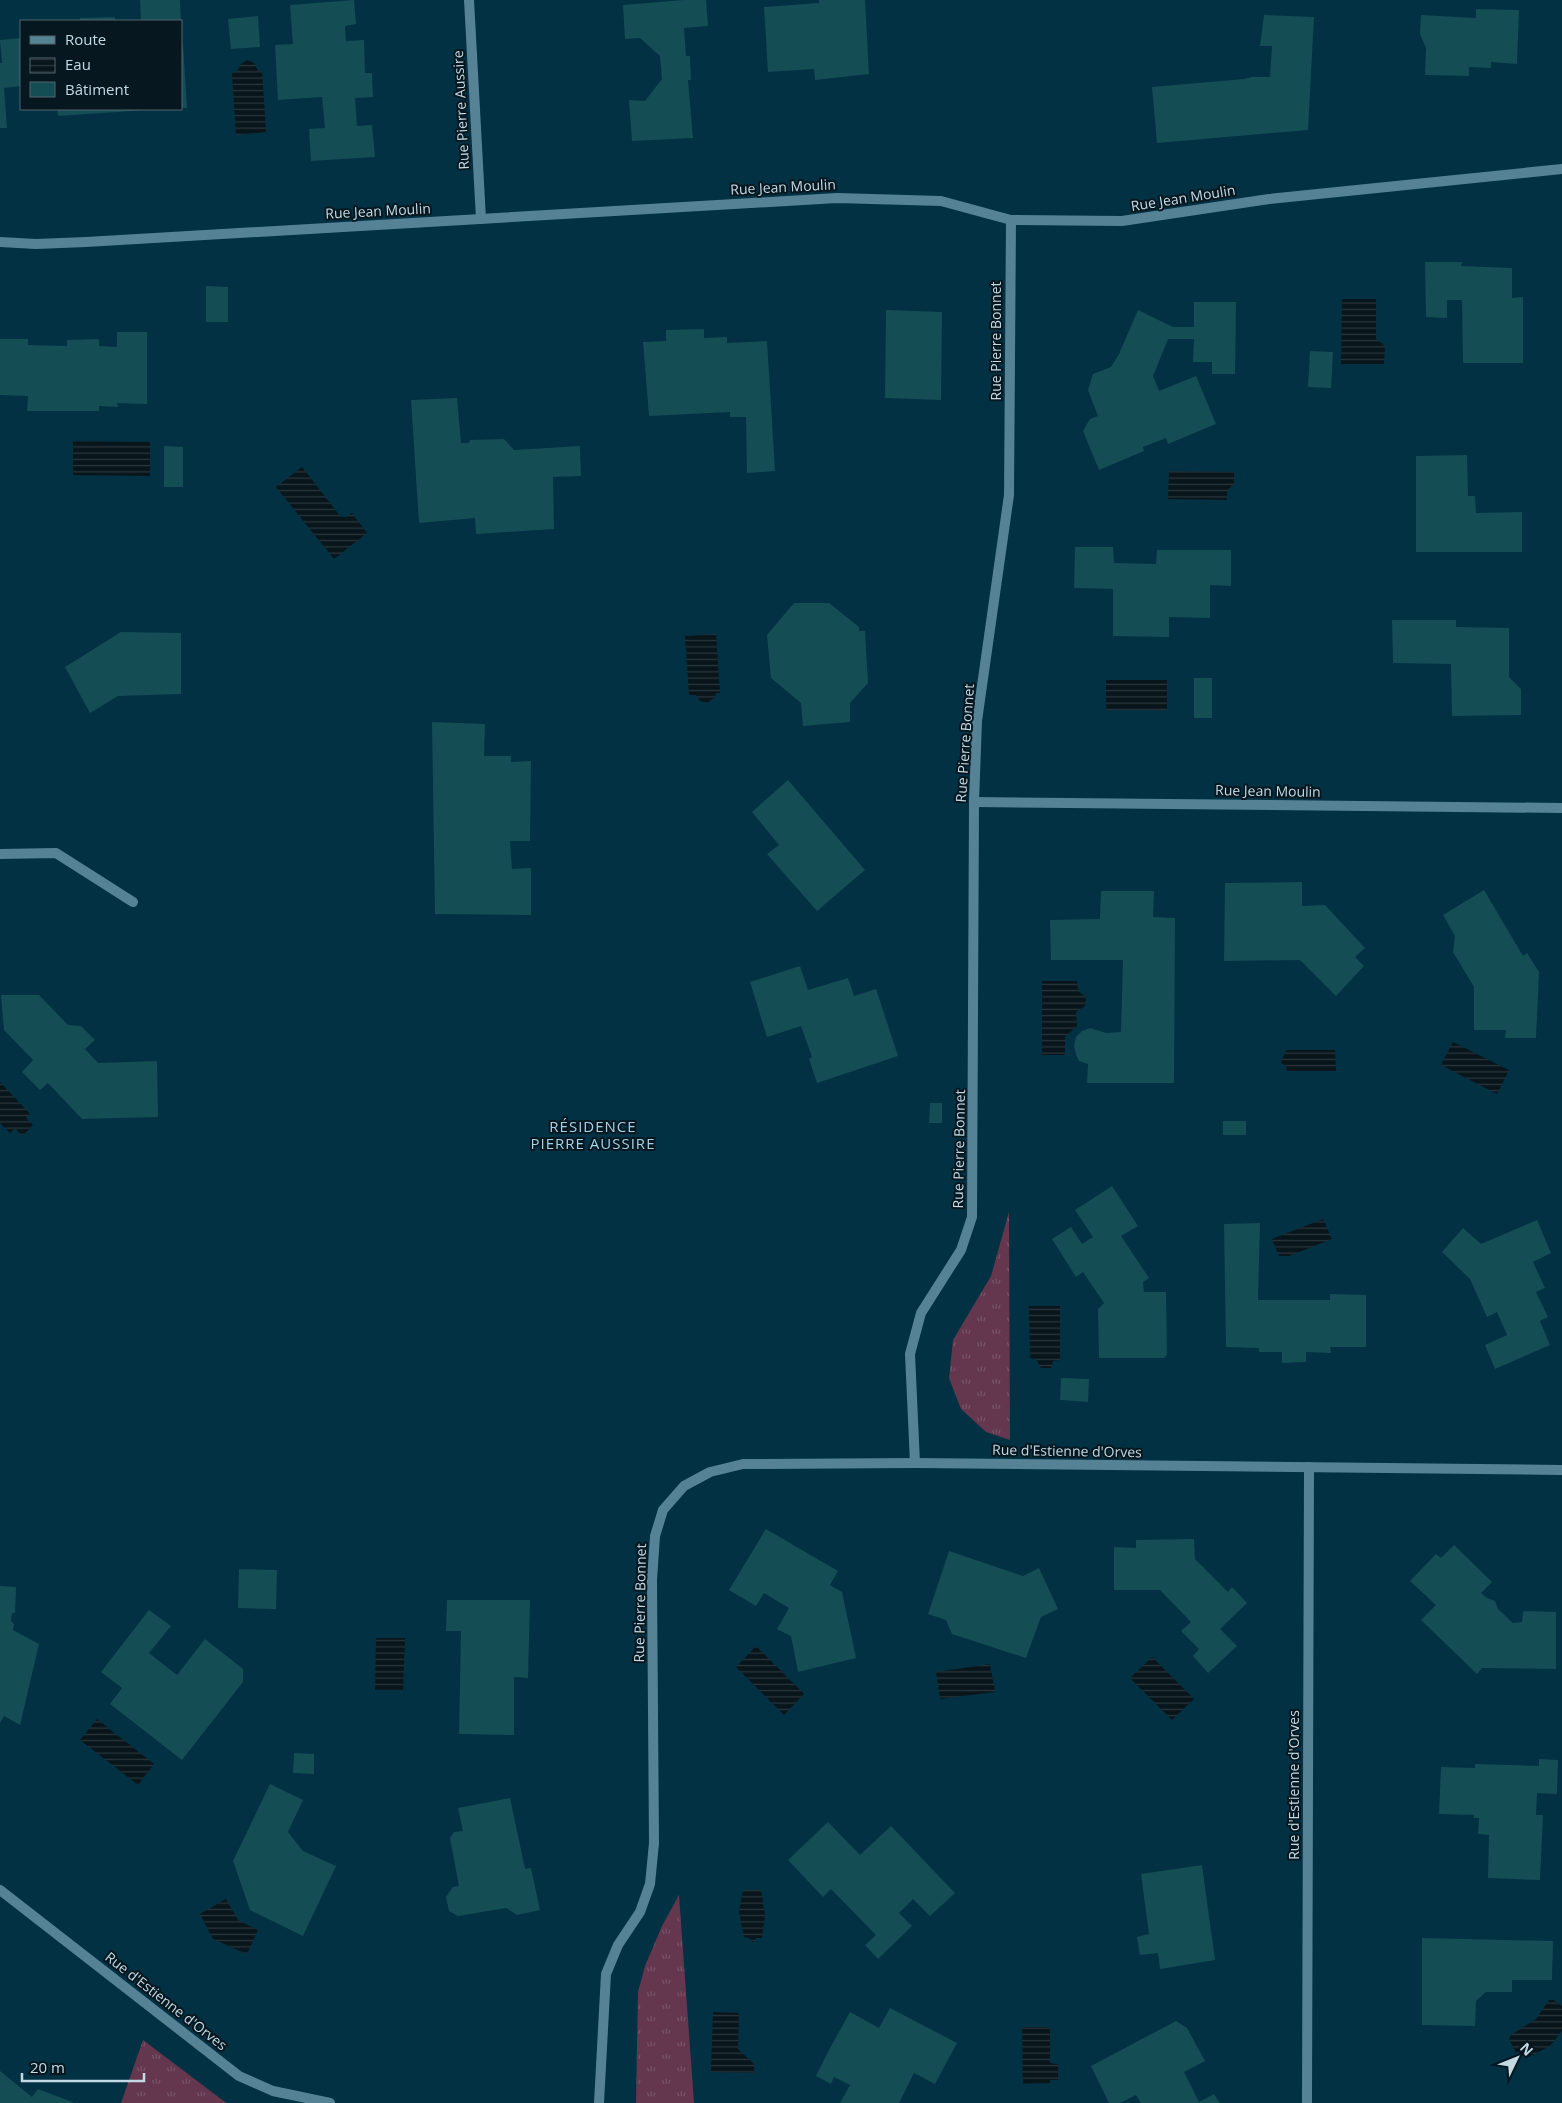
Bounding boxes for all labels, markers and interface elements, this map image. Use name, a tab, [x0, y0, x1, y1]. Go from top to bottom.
legend	[20, 20, 182, 110]
text: Route	[65, 29, 106, 49]
street label: Rue Pierre Aussire	[448, 50, 473, 170]
text: Eau	[65, 54, 91, 74]
text: Bâtiment	[65, 79, 129, 99]
street label: Rue Jean Moulin	[730, 174, 836, 199]
street label: Rue Jean Moulin	[1129, 180, 1237, 215]
street label: Rue Jean Moulin	[325, 198, 431, 223]
street label: Rue Pierre Bonnet	[986, 282, 1005, 400]
street label: Rue Pierre Bonnet	[951, 683, 978, 803]
street label: Rue Jean Moulin	[1215, 780, 1321, 801]
street label: Rue Pierre Bonnet	[948, 1089, 969, 1209]
district label: RÉSIDENCE PIERRE AUSSIRE	[531, 1116, 655, 1153]
street label: Rue d'Estienne d'Orves	[992, 1440, 1142, 1461]
street label: Rue Pierre Bonnet	[629, 1543, 650, 1663]
street label: Rue d'Estienne d'Orves	[1284, 1710, 1303, 1860]
street label: Rue d'Estienne d'Orves	[101, 1947, 231, 2054]
north arrow	[1492, 2033, 1542, 2083]
text: N	[1516, 2038, 1538, 2059]
scale bar	[22, 2050, 145, 2082]
text: 20 m	[30, 2057, 65, 2077]

